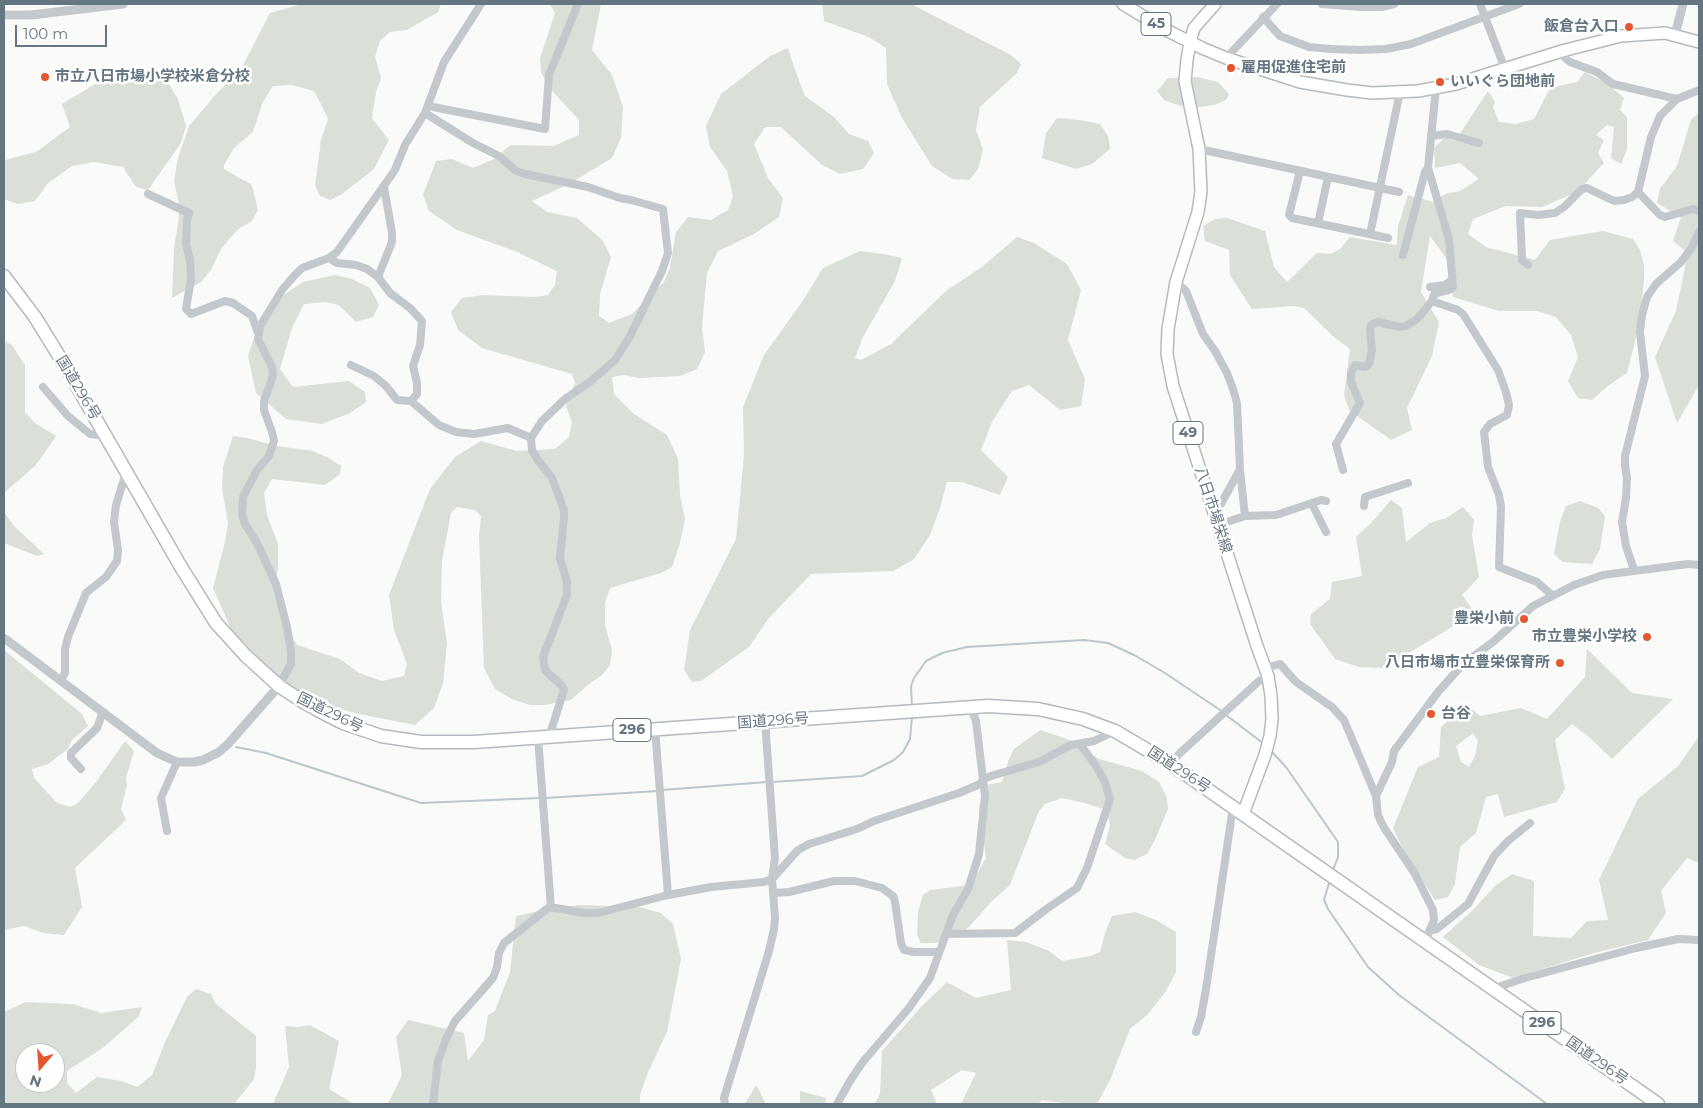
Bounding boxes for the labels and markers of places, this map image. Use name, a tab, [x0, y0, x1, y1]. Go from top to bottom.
place label: 飯倉台入口	[1544, 18, 1619, 36]
marker: 飯倉台入口	[1623, 21, 1635, 33]
place label: 雇用促進住宅前	[1241, 59, 1346, 77]
marker: 雇用促進住宅前	[1225, 62, 1237, 74]
place label: 市立八日市場小学校米倉分校	[55, 68, 250, 86]
marker: 市立八日市場小学校米倉分校	[39, 71, 51, 83]
place label: いいぐら団地前	[1450, 73, 1555, 91]
marker: いいぐら団地前	[1434, 76, 1446, 88]
place label: 豊栄小前	[1454, 610, 1514, 628]
marker: 豊栄小前	[1518, 613, 1530, 625]
place label: 市立豊栄小学校	[1532, 628, 1637, 646]
marker: 市立豊栄小学校	[1641, 631, 1653, 643]
place label: 八日市場市立豊栄保育所	[1385, 654, 1550, 672]
marker: 八日市場市立豊栄保育所	[1554, 657, 1566, 669]
place label: 台谷	[1441, 705, 1471, 723]
marker: 台谷	[1425, 708, 1437, 720]

